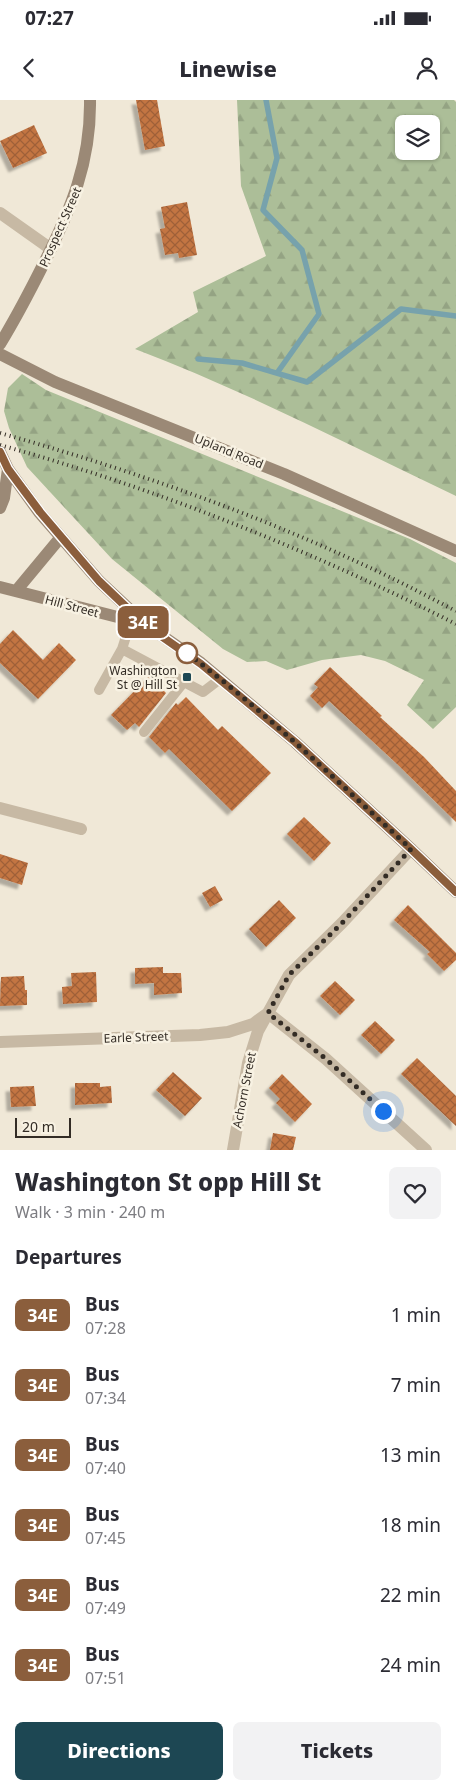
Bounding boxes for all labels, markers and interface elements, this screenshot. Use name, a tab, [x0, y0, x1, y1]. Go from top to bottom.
text: 07:27	[25, 5, 74, 31]
text: Linewise	[179, 53, 277, 83]
icon: back	[15, 54, 43, 82]
icon: person	[413, 54, 441, 82]
map controls	[395, 115, 440, 160]
button: layers	[395, 115, 440, 160]
street label: Prospect Street	[35, 184, 85, 270]
street label: Upland Road	[192, 429, 266, 473]
street label: Hill Street	[43, 591, 101, 621]
line badge: 34E	[114, 606, 172, 638]
text: 34E	[128, 610, 158, 634]
unlabelled marker	[176, 642, 198, 664]
place label: Washington St @ Hill St	[109, 662, 178, 693]
marker: Washington St @ Hill St	[181, 671, 193, 683]
street label: Earle Street	[103, 1027, 169, 1047]
street label: Achorn Street	[228, 1050, 260, 1129]
your location	[371, 1099, 396, 1124]
scale bar	[15, 1115, 71, 1138]
text: 20 m	[22, 1117, 55, 1136]
text: Washington St opp Hill St	[15, 1165, 321, 1198]
button: heart	[389, 1167, 441, 1219]
text: Walk · 3 min · 240 m	[15, 1201, 165, 1223]
text: Departures	[15, 1244, 122, 1270]
text: Bus	[85, 1291, 120, 1317]
text: 1 min	[391, 1302, 441, 1328]
text: 34E	[27, 1303, 58, 1327]
text: 07:28	[85, 1317, 126, 1339]
text: Bus	[85, 1361, 120, 1387]
text: 7 min	[391, 1372, 441, 1398]
text: 34E	[27, 1373, 58, 1397]
text: 07:34	[85, 1387, 126, 1409]
text: Bus	[85, 1431, 120, 1457]
text: 13 min	[380, 1442, 441, 1468]
text: 34E	[27, 1443, 58, 1467]
text: 07:40	[85, 1457, 126, 1479]
text: Bus	[85, 1501, 120, 1527]
text: 18 min	[380, 1512, 441, 1538]
text: 34E	[27, 1513, 58, 1537]
text: 07:45	[85, 1527, 126, 1549]
text: Bus	[85, 1571, 120, 1597]
text: 22 min	[380, 1582, 441, 1608]
text: 34E	[27, 1583, 58, 1607]
text: 07:49	[85, 1597, 126, 1619]
text: Bus	[85, 1641, 120, 1667]
text: 24 min	[380, 1652, 441, 1678]
text: 34E	[27, 1653, 58, 1677]
text: 07:51	[85, 1667, 126, 1689]
button: Directions	[15, 1722, 223, 1780]
button: Tickets	[233, 1722, 441, 1780]

